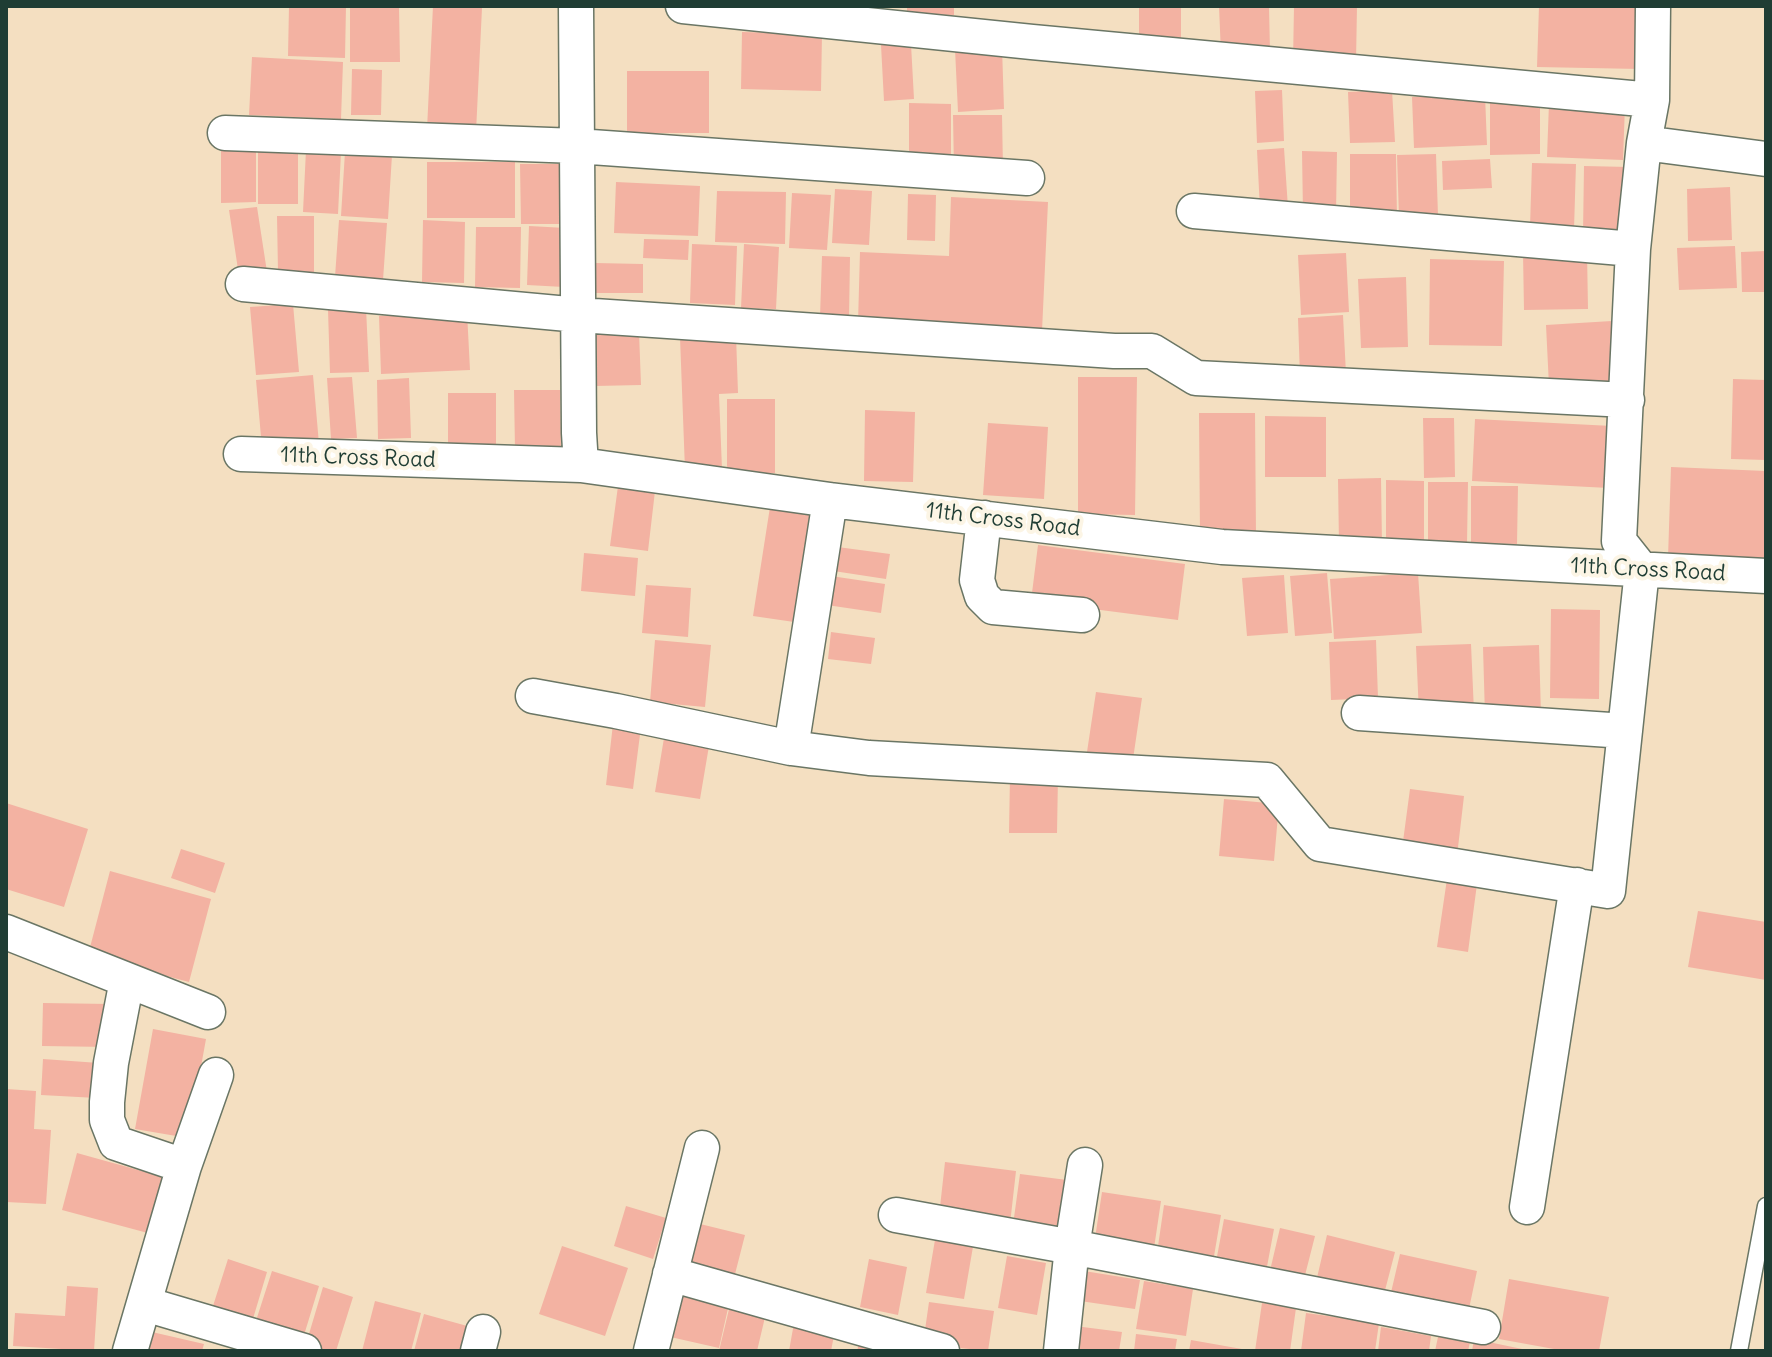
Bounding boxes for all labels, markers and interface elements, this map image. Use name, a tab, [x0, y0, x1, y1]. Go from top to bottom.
street label: 11th Cross Road	[280, 442, 436, 474]
street label: 11th Cross Road	[924, 497, 1082, 543]
street label: 11th Cross Road	[1570, 553, 1726, 587]

